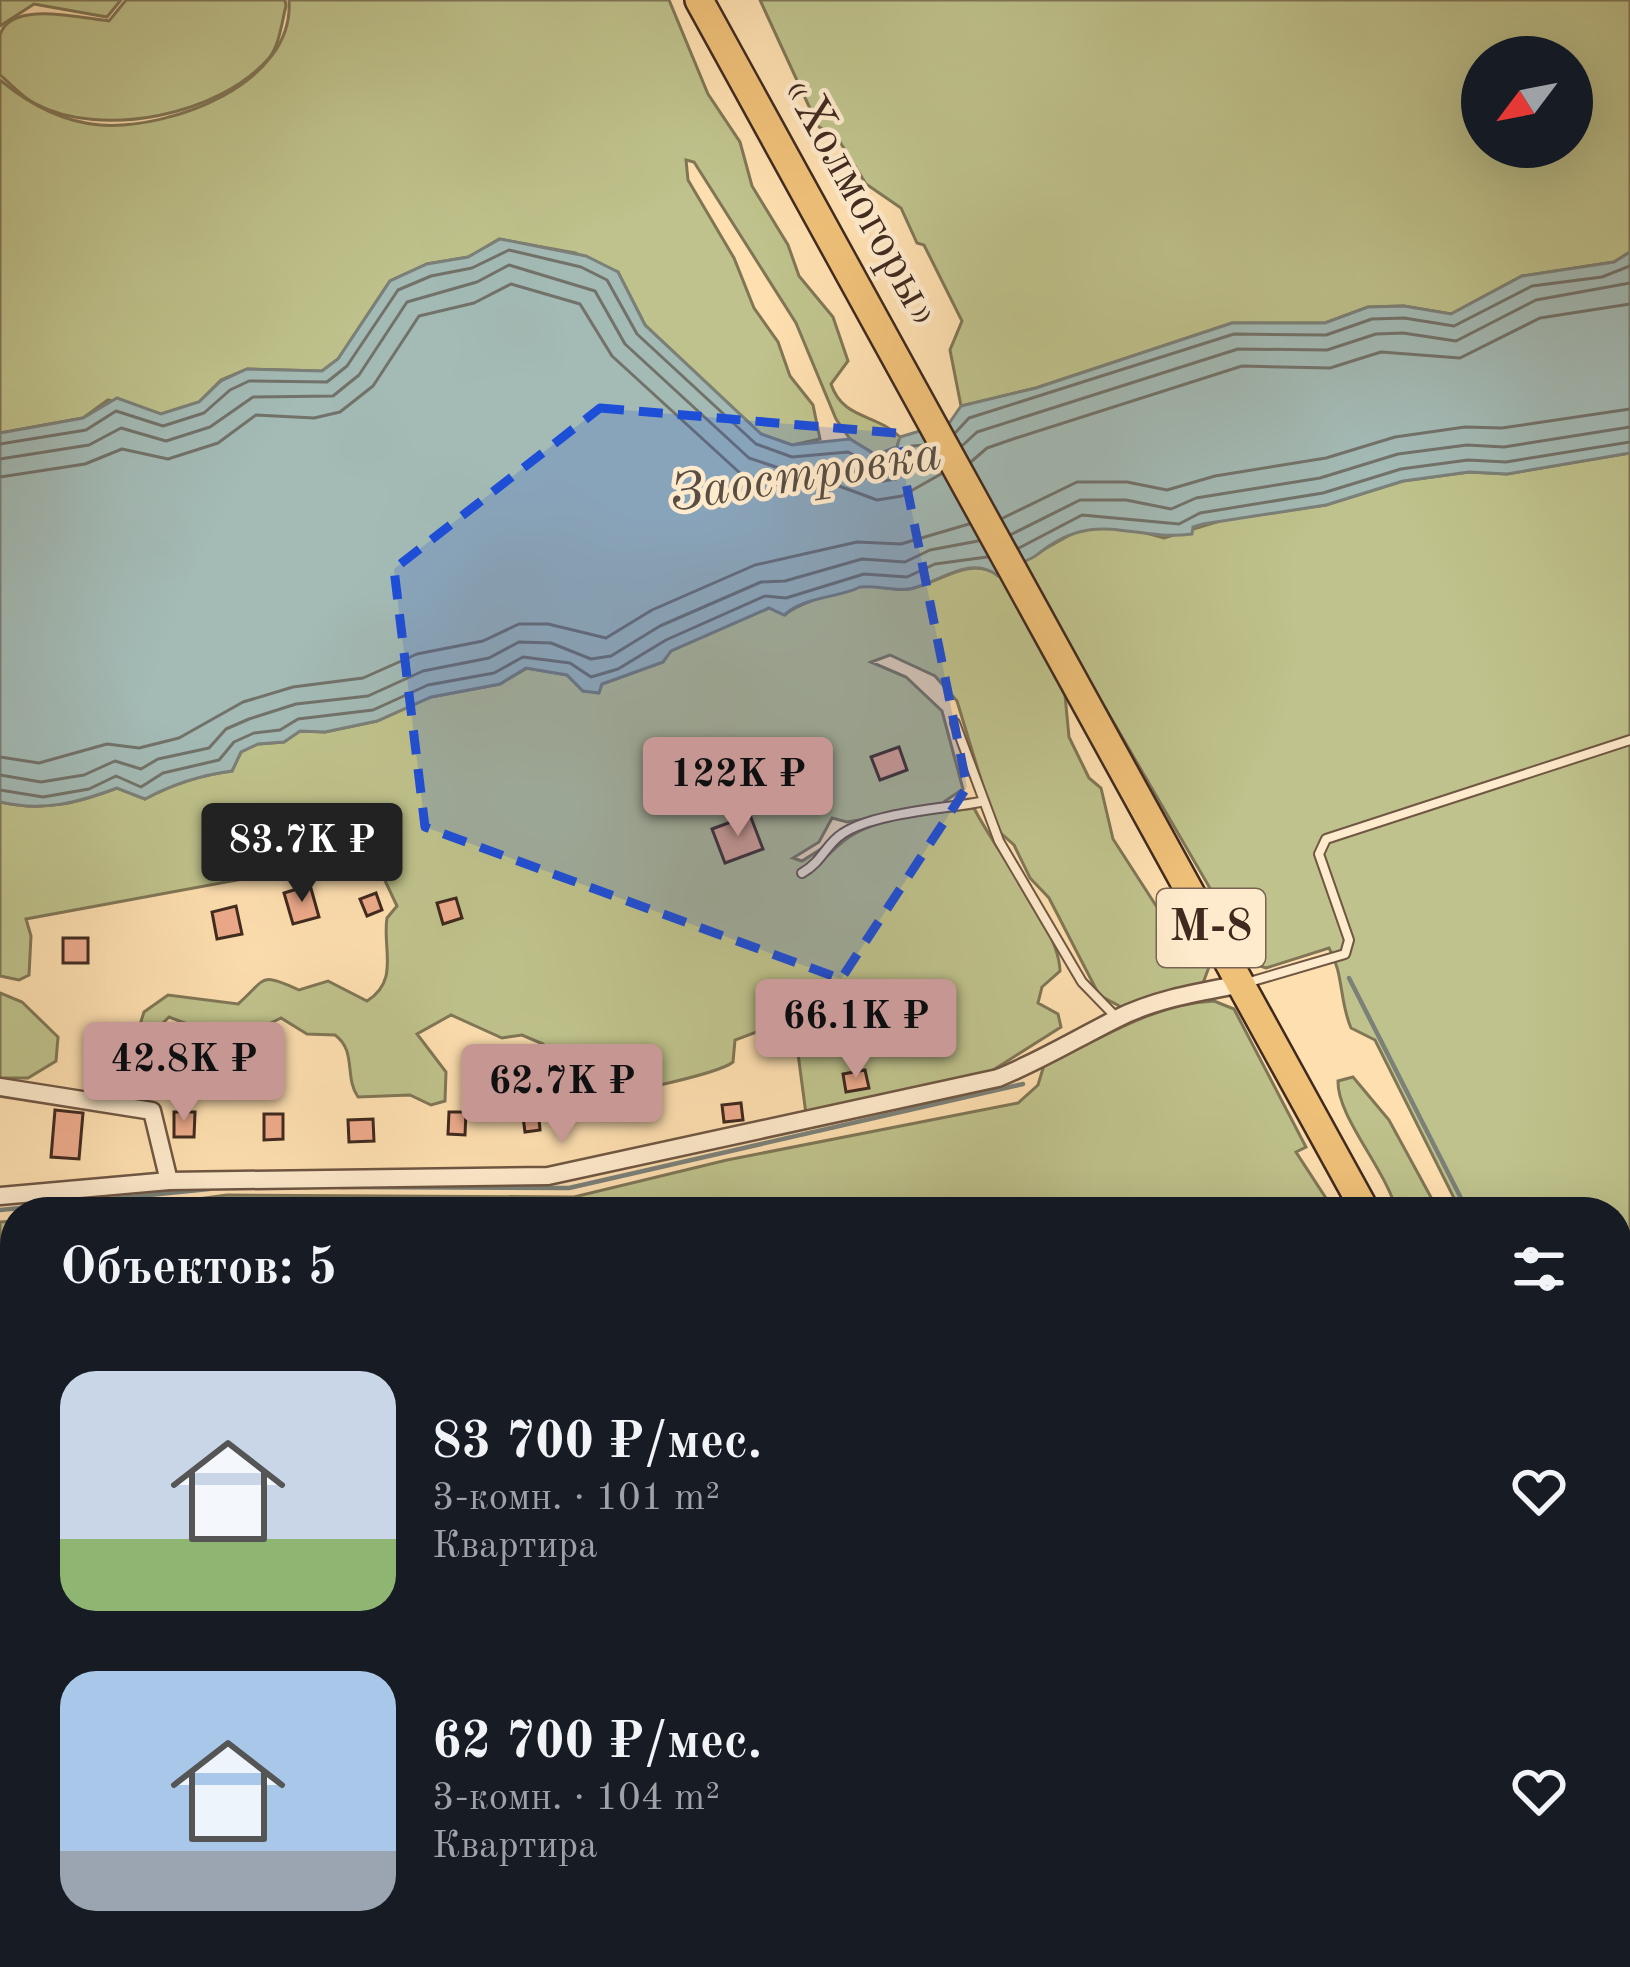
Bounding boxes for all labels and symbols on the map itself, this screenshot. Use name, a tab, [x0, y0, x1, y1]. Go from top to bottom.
north arrow	[1461, 36, 1593, 168]
street label: «Холмогоры»	[772, 68, 950, 336]
water label: Заостровка	[667, 429, 945, 523]
pin: 122K ₽	[640, 737, 836, 839]
pin: 83.7K ₽	[191, 803, 413, 905]
road number: М-8	[1157, 889, 1265, 967]
pin: 66.1K ₽	[745, 979, 967, 1081]
pin: 42.8K ₽	[73, 1022, 295, 1124]
pin: 62.7K ₽	[451, 1044, 673, 1146]

